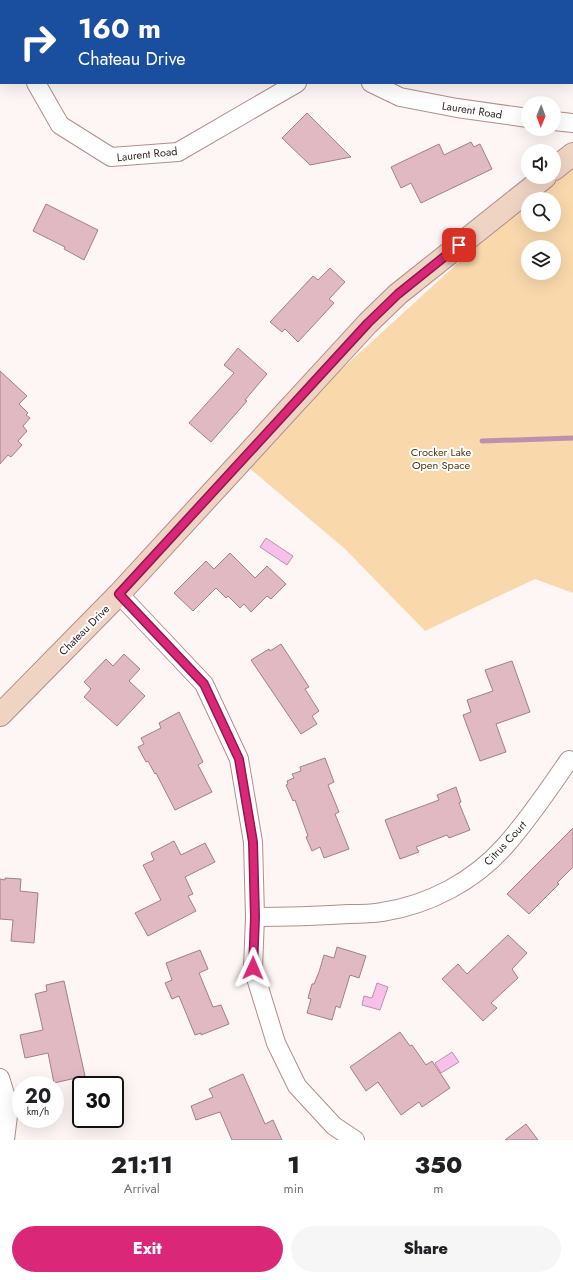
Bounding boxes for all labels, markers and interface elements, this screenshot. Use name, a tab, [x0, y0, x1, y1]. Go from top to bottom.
text: 160 m	[78, 8, 161, 49]
icon: right	[12, 16, 64, 68]
text: Chateau Drive	[78, 46, 186, 72]
north arrow	[521, 96, 561, 136]
map controls	[521, 96, 561, 280]
street label: Laurent Road	[441, 97, 503, 123]
street label: Laurent Road	[116, 143, 178, 165]
button: sound	[521, 144, 561, 184]
button: search	[521, 192, 561, 232]
pin	[442, 228, 476, 262]
icon: arrive	[448, 234, 470, 256]
button: layers	[521, 240, 561, 280]
park label: Crocker Lake Open Space	[411, 444, 472, 473]
street label: Chateau Drive	[55, 601, 113, 659]
street label: Citrus Court	[480, 817, 530, 869]
position arrow	[232, 947, 274, 989]
speed limit sign: 30	[72, 1076, 124, 1128]
text: 20	[25, 1082, 51, 1111]
text: km/h	[27, 1104, 49, 1119]
text: 21:11	[111, 1147, 173, 1182]
text: 1	[287, 1147, 300, 1182]
text: 350	[415, 1147, 462, 1182]
text: Arrival	[124, 1179, 160, 1198]
text: min	[284, 1179, 304, 1198]
text: m	[433, 1179, 443, 1198]
button: Exit	[12, 1226, 283, 1272]
button: Share	[291, 1226, 561, 1272]

